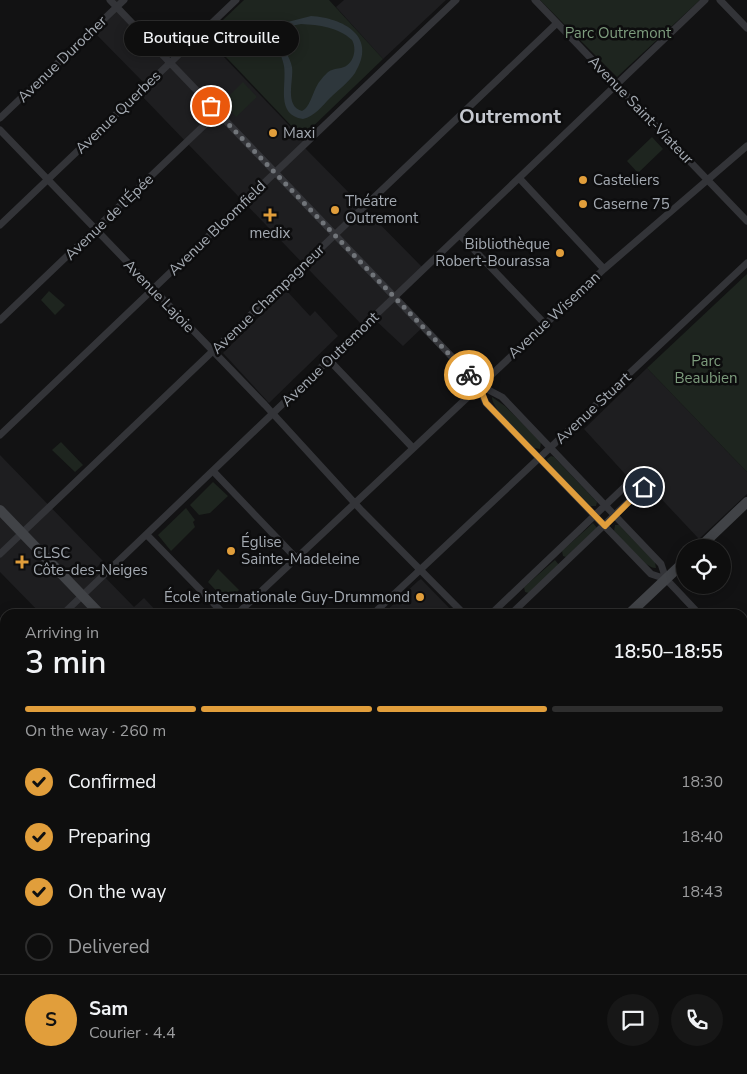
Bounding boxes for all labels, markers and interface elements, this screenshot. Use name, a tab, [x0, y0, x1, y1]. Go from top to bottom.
street label: Avenue Durocher	[13, 11, 111, 107]
callout: Boutique Citrouille	[124, 21, 298, 56]
park label: Parc Outremont	[565, 23, 672, 43]
text: Boutique Citrouille	[143, 27, 280, 49]
street label: Avenue Saint-Viateur	[584, 51, 698, 169]
street label: Avenue Querbes	[71, 66, 165, 158]
pin	[190, 85, 232, 127]
icon: bag	[197, 92, 225, 120]
district label: Outremont	[459, 103, 561, 130]
place label: Maxi	[283, 123, 315, 143]
marker: Maxi	[267, 127, 279, 139]
street label: Avenue de l'Épée	[60, 169, 158, 265]
place label: Casteliers	[593, 170, 660, 190]
marker: Casteliers	[577, 174, 589, 186]
street label: Avenue Bloomfield	[164, 176, 270, 280]
place label: Théatre Outremont	[345, 191, 419, 228]
place label: Caserne 75	[593, 194, 670, 214]
marker: Caserne 75	[577, 198, 589, 210]
marker: Théatre Outremont	[329, 204, 341, 216]
marker: medix	[263, 208, 277, 222]
place label: medix	[250, 223, 291, 243]
place label: Bibliothèque Robert-Bourassa	[435, 234, 550, 271]
street label: Avenue Champagneur	[207, 239, 329, 358]
marker: Bibliothèque Robert-Bourassa	[554, 247, 566, 259]
street label: Avenue Lajoie	[119, 255, 199, 337]
street label: Avenue Wiseman	[504, 267, 604, 363]
street label: Avenue Outremont	[277, 307, 384, 411]
courier	[444, 350, 494, 400]
park label: Parc Beaubien	[674, 351, 738, 388]
icon: bike	[455, 361, 483, 389]
street label: Avenue Stuart	[551, 367, 636, 448]
pin	[623, 466, 665, 508]
icon: home	[630, 473, 658, 501]
place label: Église Sainte-Madeleine	[241, 532, 360, 569]
map controls	[676, 539, 731, 594]
button: locate	[676, 539, 731, 594]
place label: CLSC Côte-des-Neiges	[33, 543, 148, 580]
marker: Église Sainte-Madeleine	[225, 545, 237, 557]
marker: CLSC Côte-des-Neiges	[15, 555, 29, 569]
place label: École internationale Guy-Drummond	[164, 587, 410, 607]
marker: École internationale Guy-Drummond	[414, 591, 426, 603]
text: Arriving in	[25, 622, 99, 644]
text: 18:50–18:55	[613, 639, 723, 665]
text: 3 min	[25, 641, 107, 684]
text: On the way · 260 m	[25, 720, 166, 742]
icon: check	[25, 768, 53, 796]
text: Confirmed	[68, 769, 156, 795]
text: 18:30	[681, 771, 723, 793]
icon: check	[25, 823, 53, 851]
text: Preparing	[68, 824, 151, 850]
text: 18:40	[681, 826, 723, 848]
icon: check	[25, 878, 53, 906]
text: On the way	[68, 879, 166, 905]
text: 18:43	[681, 881, 723, 903]
text: Delivered	[68, 934, 150, 960]
button: chat	[607, 994, 659, 1046]
button: phone	[671, 994, 723, 1046]
text: Sam	[89, 996, 128, 1022]
text: S	[45, 1007, 57, 1033]
text: Courier · 4.4	[89, 1022, 175, 1044]

